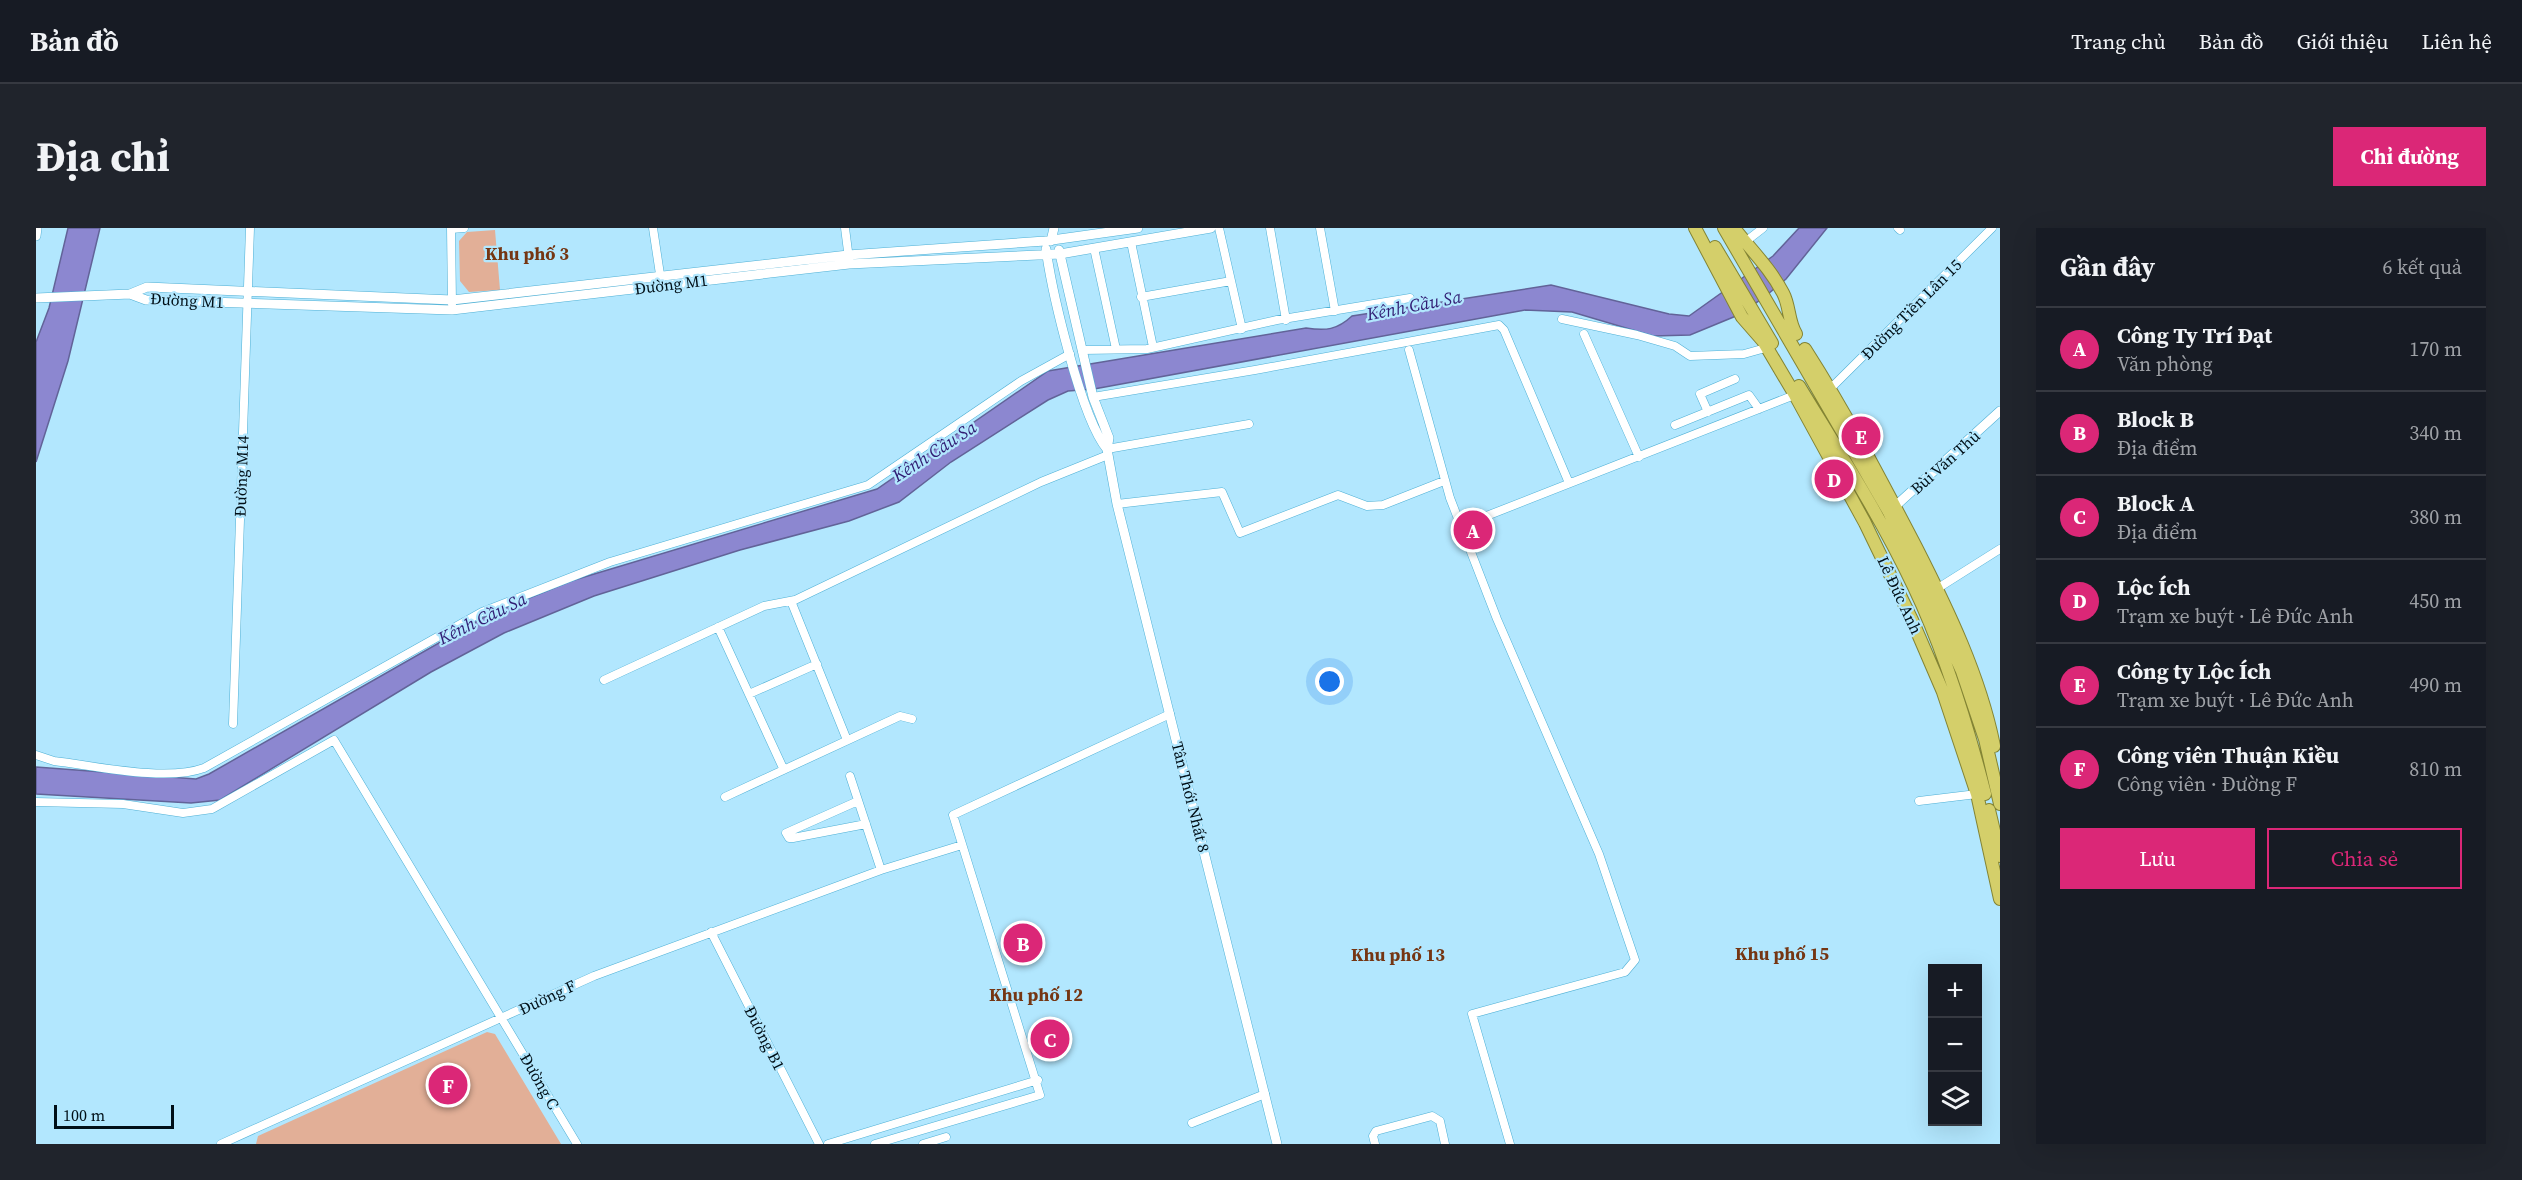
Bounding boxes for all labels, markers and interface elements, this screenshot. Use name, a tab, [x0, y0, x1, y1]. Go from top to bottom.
text: Bản đồ	[30, 22, 119, 60]
text: Trang chủ	[2071, 27, 2166, 56]
text: Bản đồ	[2199, 27, 2264, 56]
text: Giới thiệu	[2297, 27, 2389, 56]
text: Liên hệ	[2422, 27, 2492, 56]
text: Địa chỉ	[36, 127, 170, 185]
button: Chỉ đường	[2333, 127, 2486, 186]
district label: Khu phố 3	[485, 241, 569, 266]
text: Gần đây	[2060, 249, 2155, 285]
text: 6 kết quả	[2382, 253, 2462, 281]
street label: Đường Tiền Lân 15	[1856, 254, 1966, 364]
street label: Đường M1	[633, 269, 709, 299]
water label: Kênh Cầu Sa	[1363, 283, 1464, 327]
street label: Đường M1	[150, 287, 224, 313]
text: Công Ty Trí Đạt	[2117, 320, 2272, 350]
text: A	[2073, 335, 2086, 363]
text: 170 m	[2409, 335, 2462, 363]
text: Văn phòng	[2117, 350, 2213, 378]
text: Block B	[2117, 404, 2194, 434]
water label: Kênh Cầu Sa	[886, 414, 982, 488]
pin: E	[1842, 414, 1880, 458]
text: B	[2073, 419, 2086, 447]
text: 340 m	[2409, 419, 2462, 447]
street label: Bùi Văn Thủ	[1906, 425, 1984, 499]
text: Địa điểm	[2117, 434, 2198, 462]
street label: Đường M14	[229, 435, 253, 517]
pin: D	[1814, 456, 1854, 502]
text: Block A	[2117, 488, 2194, 518]
text: C	[2073, 503, 2086, 531]
text: 380 m	[2409, 503, 2462, 531]
pin: A	[1454, 508, 1492, 552]
text: Địa điểm	[2117, 518, 2198, 546]
street label: Lê Đức Anh	[1872, 552, 1928, 638]
text: Lộc Ích	[2117, 572, 2191, 602]
water label: Kênh Cầu Sa	[432, 585, 531, 651]
text: D	[2072, 587, 2087, 615]
text: 450 m	[2409, 587, 2462, 615]
text: Trạm xe buýt · Lê Đức Anh	[2117, 602, 2354, 630]
text: Công ty Lộc Ích	[2117, 656, 2271, 686]
your location	[1315, 667, 1344, 696]
text: E	[2074, 671, 2085, 699]
text: 490 m	[2409, 671, 2462, 699]
text: Trạm xe buýt · Lê Đức Anh	[2117, 686, 2354, 714]
street label: Tân Thới Nhất 8	[1167, 739, 1215, 855]
text: Công viên Thuận Kiều	[2117, 740, 2339, 770]
text: F	[2074, 755, 2085, 783]
text: 810 m	[2409, 755, 2462, 783]
text: Công viên · Đường F	[2117, 770, 2297, 798]
button: Lưu	[2060, 828, 2255, 889]
button: Chia sẻ	[2267, 828, 2462, 889]
pin: B	[1004, 920, 1042, 966]
district label: Khu phố 15	[1735, 941, 1829, 966]
district label: Khu phố 13	[1351, 942, 1445, 967]
map controls	[1928, 964, 1982, 1126]
button: +	[1928, 964, 1982, 1018]
street label: Đường F	[515, 974, 579, 1020]
district label: Khu phố 12	[989, 982, 1083, 1007]
street label: Đường B1	[739, 1002, 791, 1074]
pin: C	[1030, 1016, 1070, 1062]
button: −	[1928, 1018, 1982, 1072]
street label: Đường C	[515, 1049, 565, 1113]
pin: F	[428, 1062, 468, 1108]
button: layers	[1928, 1072, 1982, 1126]
scale bar	[54, 1102, 174, 1130]
text: 100 m	[63, 1104, 105, 1126]

